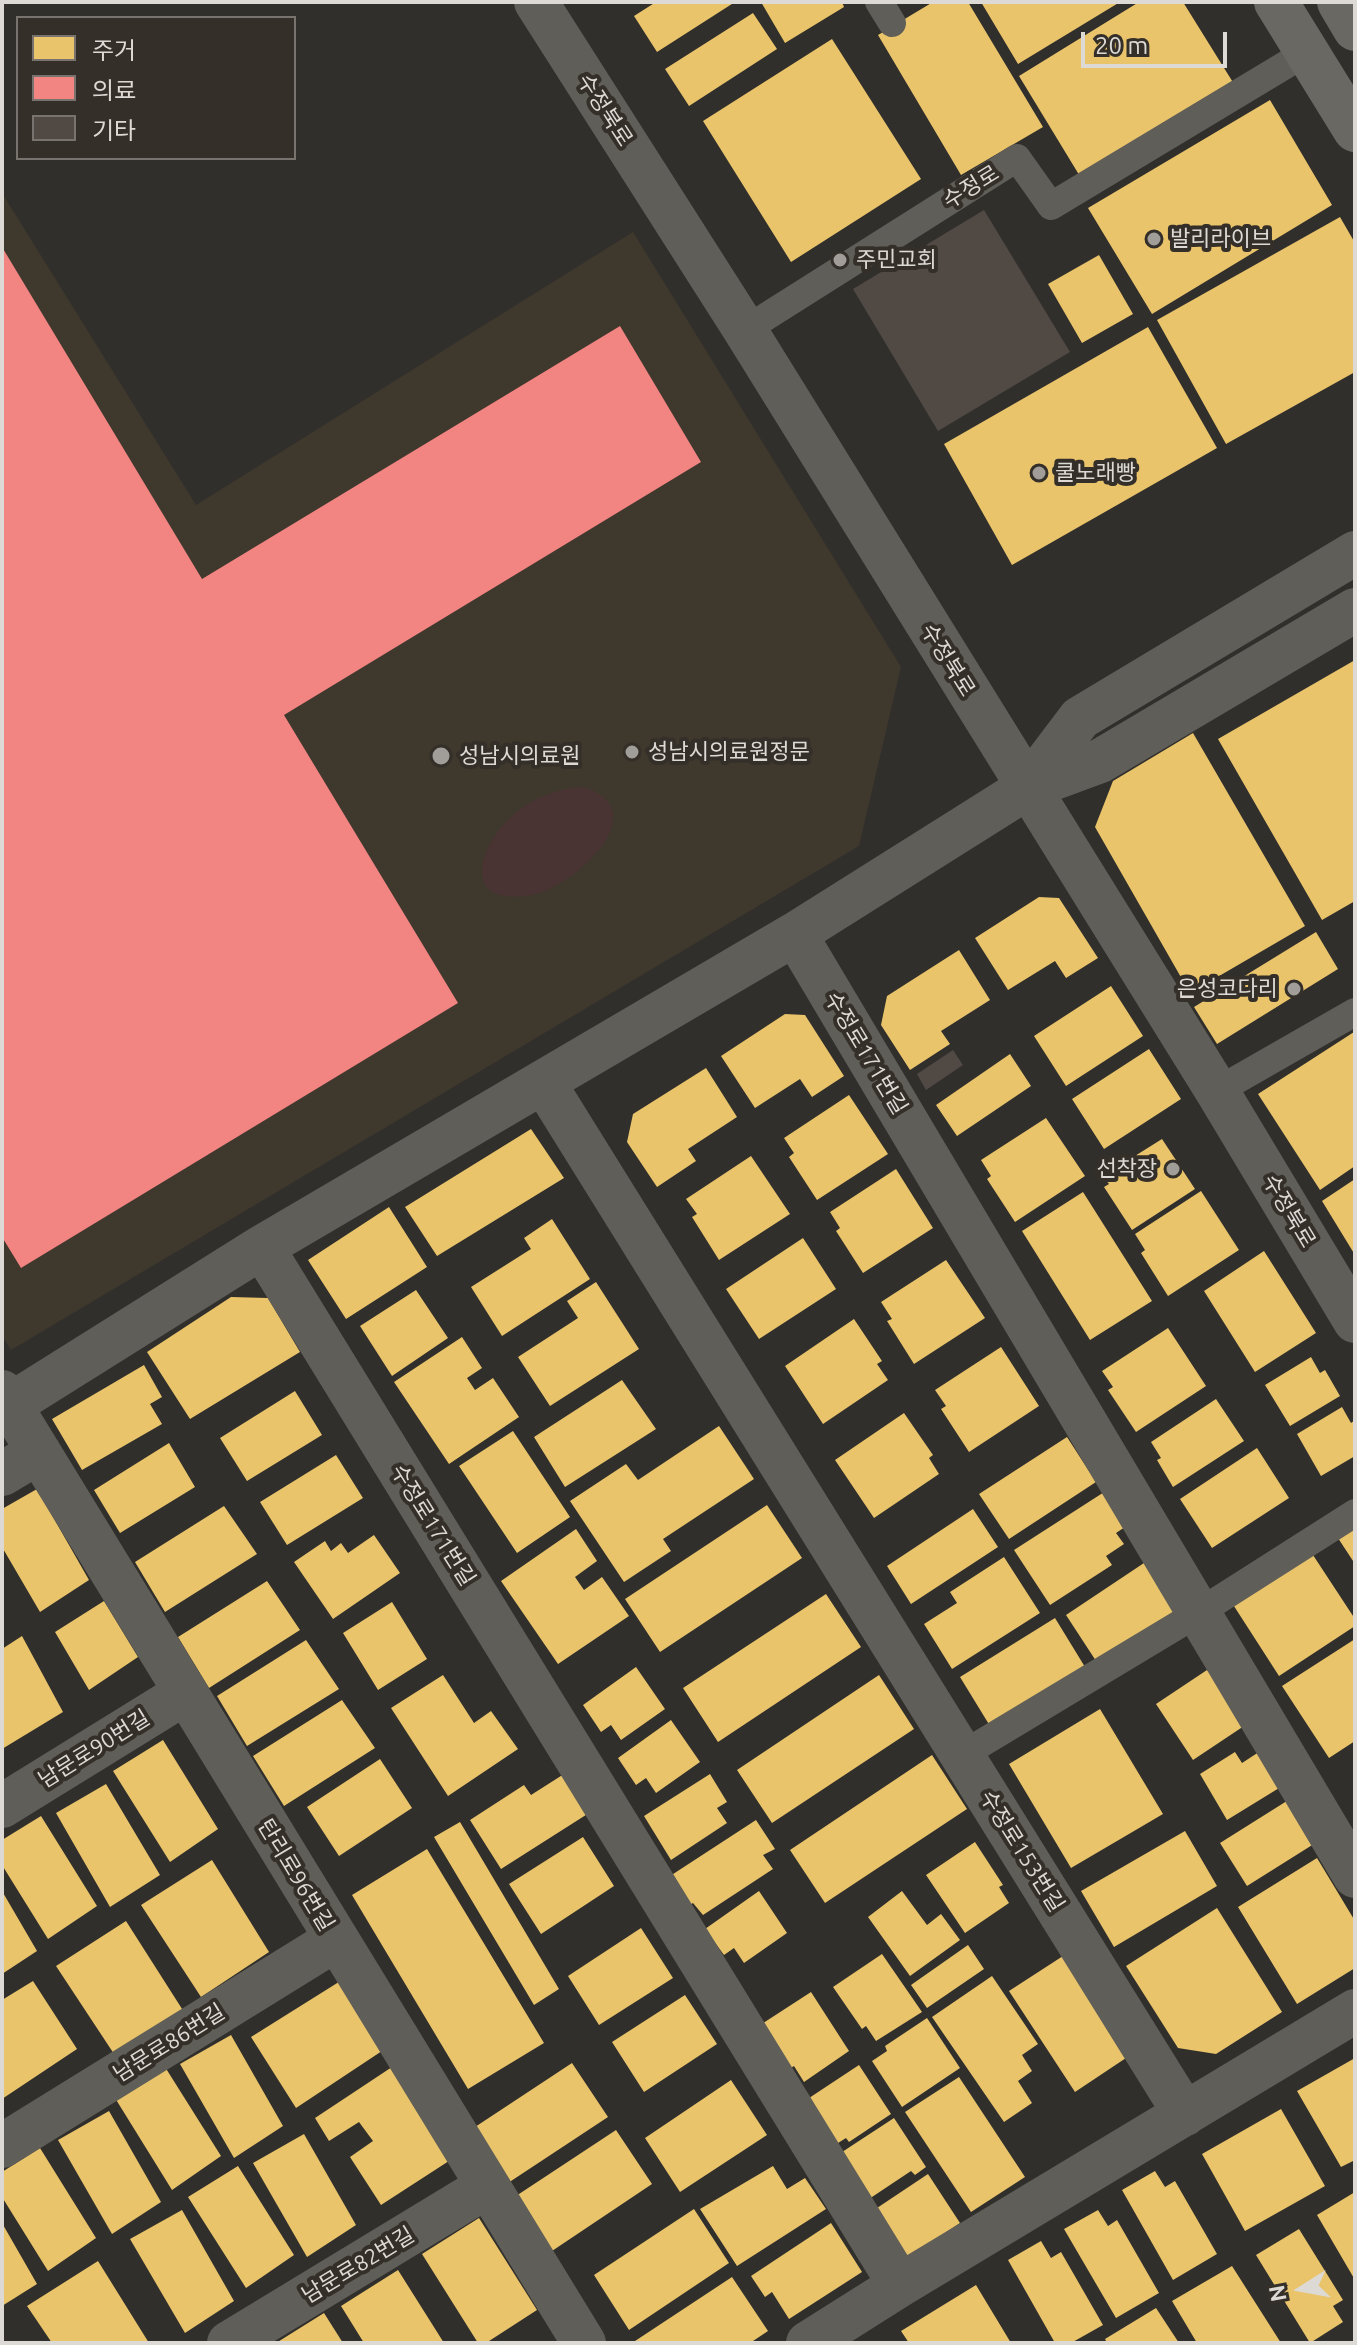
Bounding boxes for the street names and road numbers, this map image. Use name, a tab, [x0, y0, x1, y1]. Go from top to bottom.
street label: 수정북로	[572, 69, 638, 151]
street label: 수정로	[938, 160, 1004, 214]
street label: 수정북로	[915, 619, 981, 701]
street label: 수정로171번길	[819, 987, 913, 1119]
street label: 수정북로	[1257, 1170, 1321, 1252]
street label: 수정로171번길	[385, 1459, 481, 1591]
street label: 남문로90번길	[34, 1704, 154, 1794]
street label: 수정로153번길	[974, 1785, 1070, 1917]
street label: 탄리로96번길	[252, 1814, 340, 1936]
street label: 남문로86번길	[109, 1998, 229, 2088]
street label: 남문로82번길	[297, 2221, 419, 2309]

